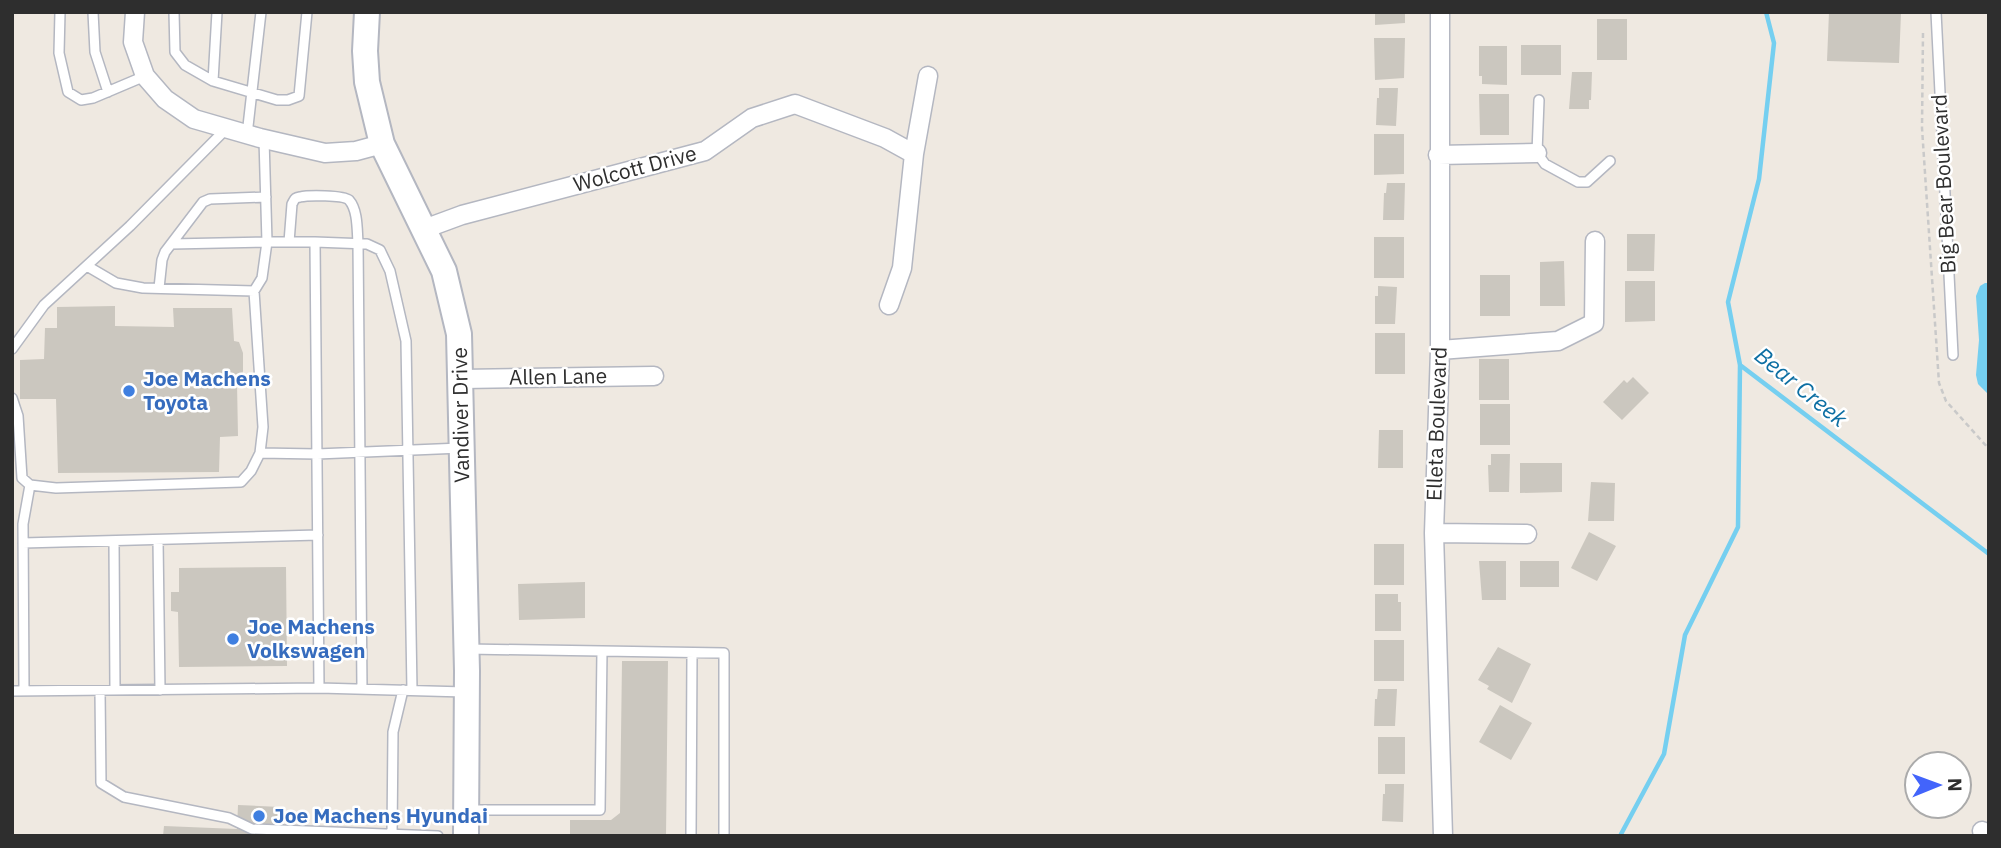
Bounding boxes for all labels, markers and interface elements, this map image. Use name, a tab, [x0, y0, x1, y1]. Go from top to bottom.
street label: Big Bear Boulevard	[1924, 94, 1962, 275]
street label: Wolcott Drive	[570, 138, 699, 198]
water label: Bear Creek	[1749, 340, 1855, 433]
street label: Elleta Boulevard	[1419, 346, 1453, 502]
street label: Vandiver Drive	[445, 347, 475, 483]
street label: Allen Lane	[509, 361, 607, 391]
place label: Joe Machens Toyota	[143, 364, 271, 416]
marker: Joe Machens Toyota	[121, 383, 137, 399]
place label: Joe Machens Volkswagen	[247, 612, 375, 664]
marker: Joe Machens Volkswagen	[225, 631, 241, 647]
north arrow	[1903, 750, 1973, 820]
text: N	[1943, 778, 1967, 792]
place label: Joe Machens Hyundai	[273, 801, 488, 829]
marker: Joe Machens Hyundai	[251, 808, 267, 824]

